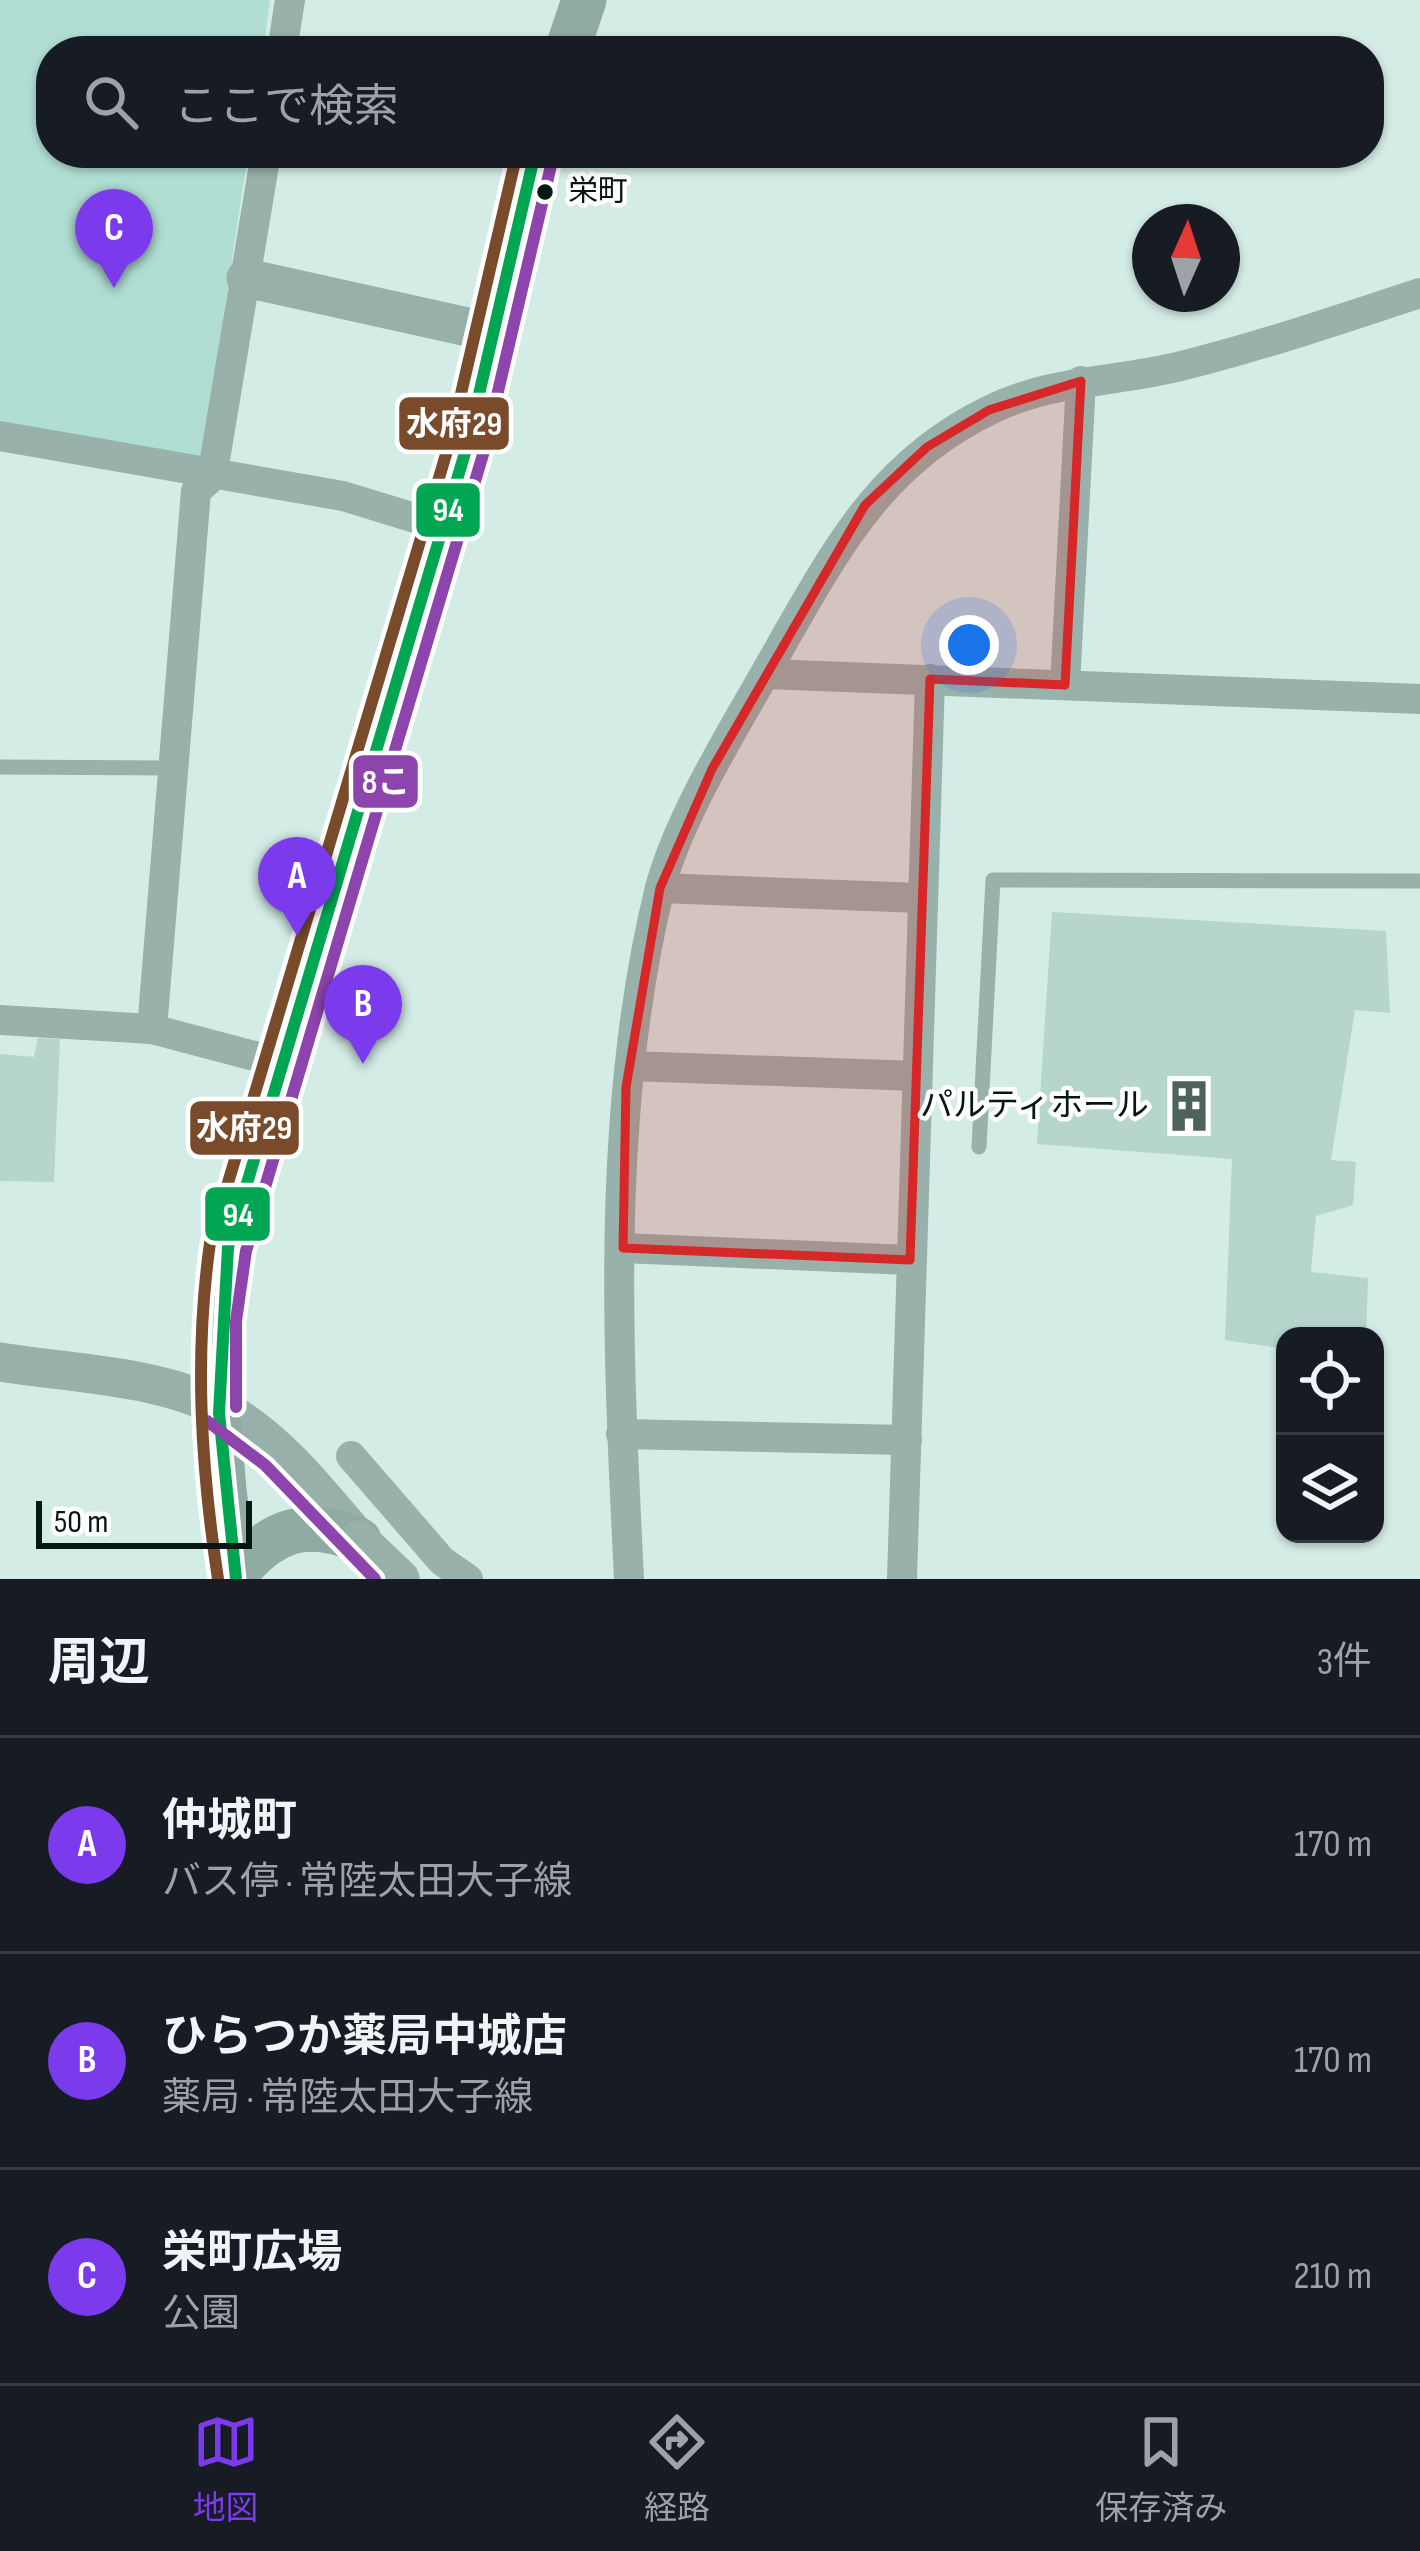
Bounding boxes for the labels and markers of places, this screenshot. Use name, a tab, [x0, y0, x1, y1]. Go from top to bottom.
place label: 栄町	[568, 174, 628, 210]
marker: 栄町	[534, 181, 556, 203]
pin: C	[75, 189, 153, 288]
pin: A	[258, 837, 336, 936]
pin: B	[324, 965, 402, 1064]
building icon: パルティホール	[1160, 1077, 1218, 1135]
place label: パルティホール	[920, 1086, 1149, 1126]

